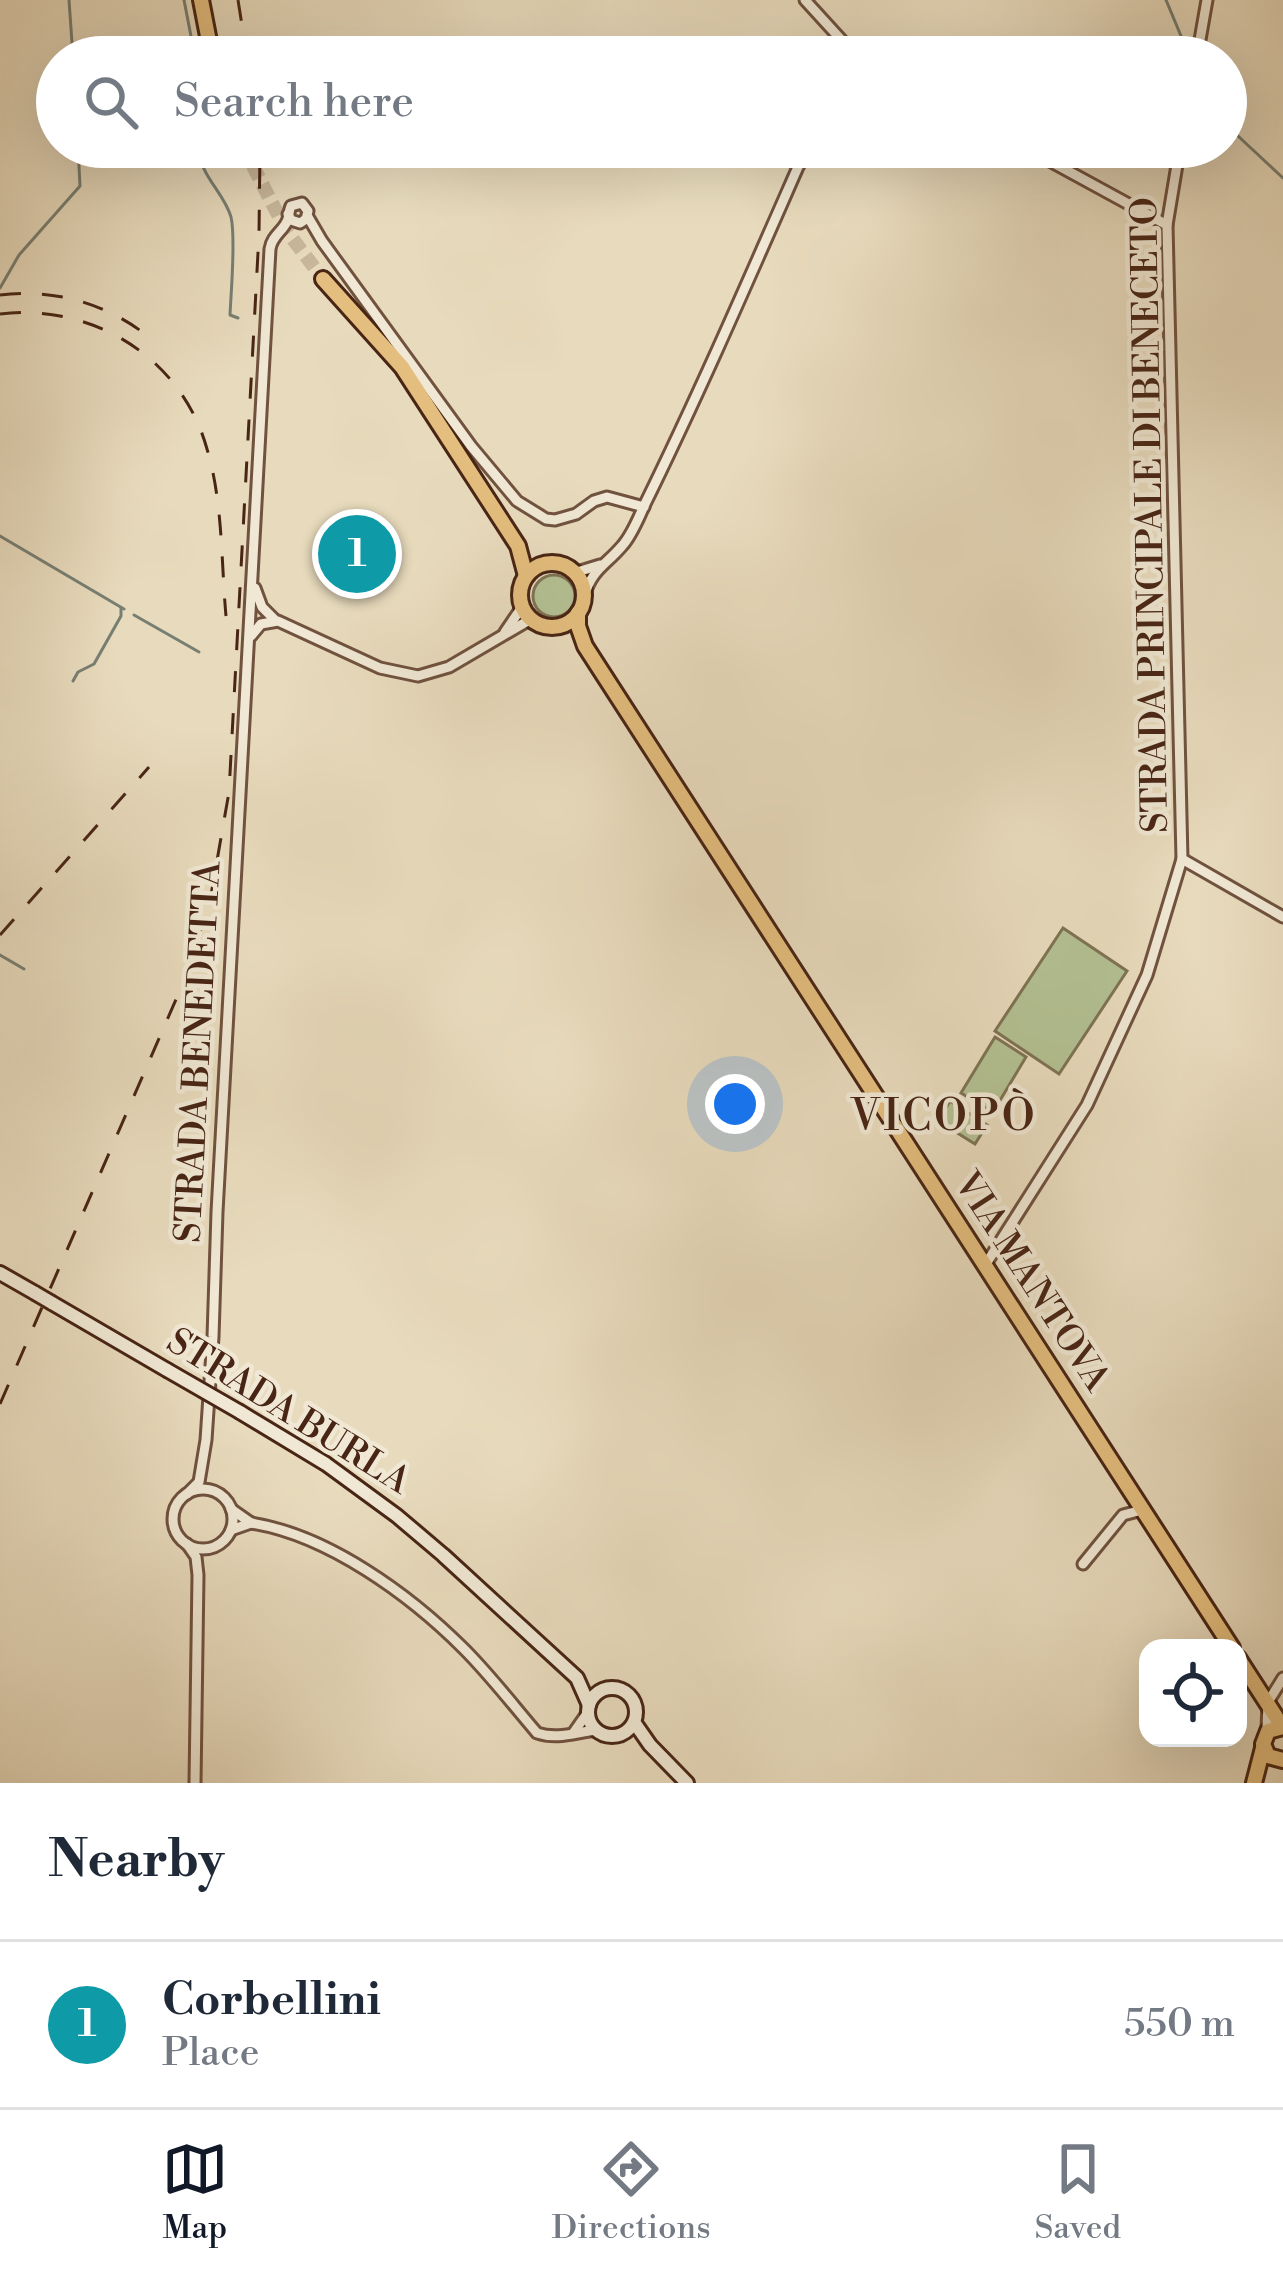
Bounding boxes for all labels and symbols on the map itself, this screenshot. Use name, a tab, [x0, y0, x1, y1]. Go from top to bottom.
street label: STRADA PRINCIPALE DI BENECETO	[1123, 197, 1179, 833]
pin: 1	[318, 509, 396, 599]
street label: STRADA BENEDETTA	[167, 859, 232, 1244]
your location	[705, 1074, 765, 1134]
district label: VICOPÒ	[849, 1088, 1038, 1144]
street label: VIA MANTOVA	[943, 1163, 1119, 1401]
street label: STRADA BURLA	[158, 1319, 419, 1505]

